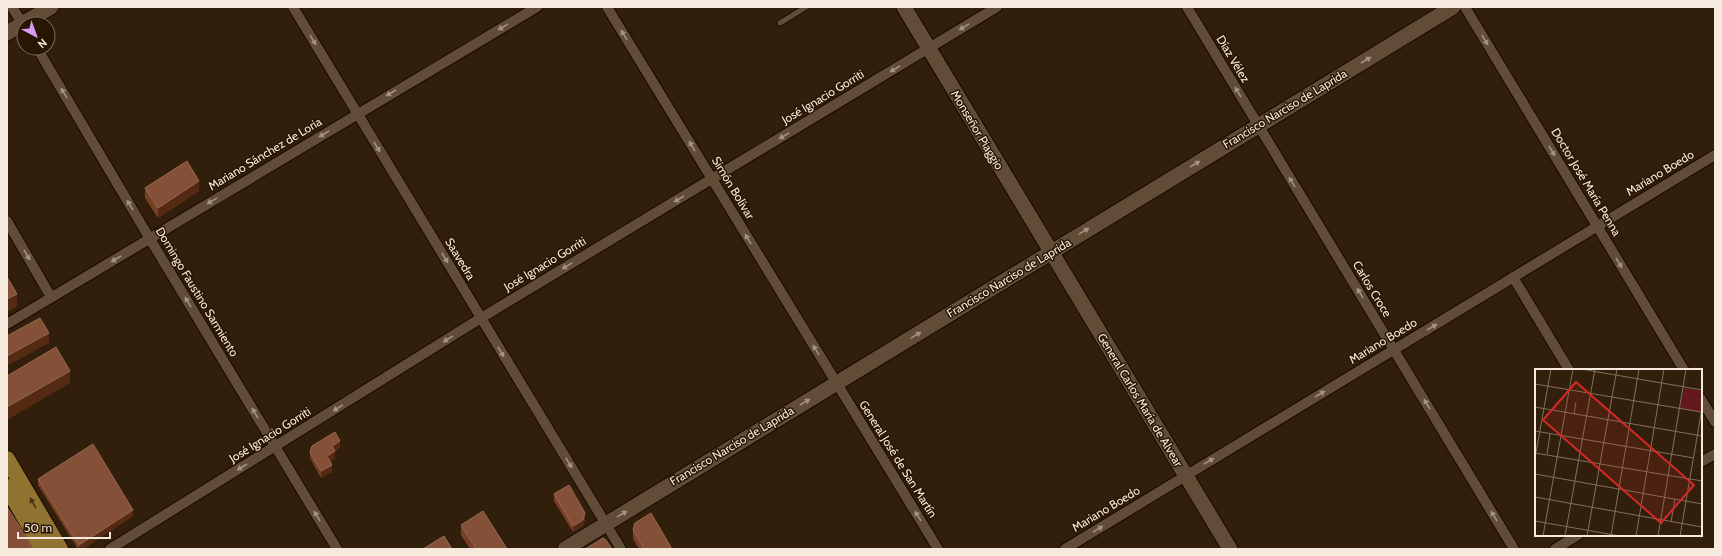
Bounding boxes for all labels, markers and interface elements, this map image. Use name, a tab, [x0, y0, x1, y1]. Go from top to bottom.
north arrow	[16, 16, 56, 56]
one-way arrow	[498, 23, 508, 31]
one-way arrow	[958, 24, 970, 31]
one-way arrow	[621, 29, 628, 41]
street label: Díaz Vélez	[1213, 32, 1254, 85]
one-way arrow	[310, 34, 317, 46]
one-way arrow	[1481, 34, 1488, 46]
text: N	[35, 36, 50, 51]
one-way arrow	[1360, 56, 1372, 63]
one-way arrow	[889, 65, 901, 72]
street label: Francisco Narciso de Laprida	[1220, 65, 1350, 152]
street label: José Ignacio Gorriti	[778, 66, 867, 128]
one-way arrow	[60, 87, 67, 99]
street label: Monseñor Piaggio	[948, 87, 1007, 173]
one-way arrow	[1234, 87, 1242, 97]
one-way arrow	[385, 90, 397, 97]
street label: Mariano Sánchez de Loria	[205, 114, 324, 193]
street label: Doctor José María Penna	[1548, 125, 1625, 239]
one-way arrow	[319, 130, 329, 138]
one-way arrow	[778, 132, 790, 139]
one-way arrow	[688, 140, 695, 152]
one-way arrow	[374, 141, 381, 153]
one-way arrow	[1549, 145, 1556, 157]
street label: Mariano Boedo	[1623, 146, 1697, 199]
street label: Simón Bolívar	[709, 154, 758, 222]
one-way arrow	[1189, 160, 1201, 167]
one-way arrow	[1289, 176, 1296, 188]
one-way arrow	[674, 195, 684, 203]
one-way arrow	[207, 197, 217, 205]
one-way arrow	[126, 200, 134, 210]
street label: Domingo Faustino Sarmiento	[153, 224, 242, 360]
one-way arrow	[1078, 228, 1090, 235]
street label: José Ignacio Gorriti	[500, 233, 589, 295]
one-way arrow	[745, 233, 752, 245]
street label: Francisco Narciso de Laprida	[944, 234, 1074, 321]
street label: Saavedra	[442, 235, 479, 283]
one-way arrow	[23, 249, 30, 261]
one-way arrow	[441, 252, 448, 264]
one-way arrow	[110, 255, 122, 262]
one-way arrow	[1616, 257, 1623, 269]
street label: Carlos Croce	[1350, 258, 1395, 320]
one-way arrow	[561, 263, 573, 270]
one-way arrow	[1356, 287, 1363, 299]
one-way arrow	[184, 297, 192, 307]
street label: Mariano Boedo	[1346, 314, 1420, 367]
one-way arrow	[1426, 323, 1438, 330]
street label: General Carlos María de Alvear	[1095, 330, 1186, 469]
one-way arrow	[910, 331, 922, 338]
one-way arrow	[443, 335, 453, 343]
one-way arrow	[812, 345, 820, 355]
one-way arrow	[498, 346, 505, 358]
inset map	[1535, 369, 1702, 536]
one-way arrow	[1315, 390, 1325, 398]
street label: General José de San Martín	[856, 397, 941, 520]
one-way arrow	[1423, 398, 1430, 410]
one-way arrow	[799, 399, 811, 406]
street label: Francisco Narciso de Laprida	[667, 402, 797, 489]
street label: José Ignacio Gorriti	[225, 404, 313, 466]
one-way arrow	[332, 404, 344, 411]
one-way arrow	[251, 408, 259, 418]
one-way arrow	[565, 457, 572, 469]
one-way arrow	[1203, 458, 1215, 465]
one-way arrow	[237, 463, 247, 471]
street label: Mariano Boedo	[1069, 482, 1143, 535]
one-way arrow	[30, 497, 37, 509]
one-way arrow	[616, 510, 628, 517]
one-way arrow	[914, 510, 921, 522]
one-way arrow	[1490, 510, 1497, 522]
one-way arrow	[313, 511, 321, 521]
scale bar	[18, 514, 110, 540]
text: 50 m	[24, 520, 52, 535]
one-way arrow	[1092, 525, 1104, 532]

